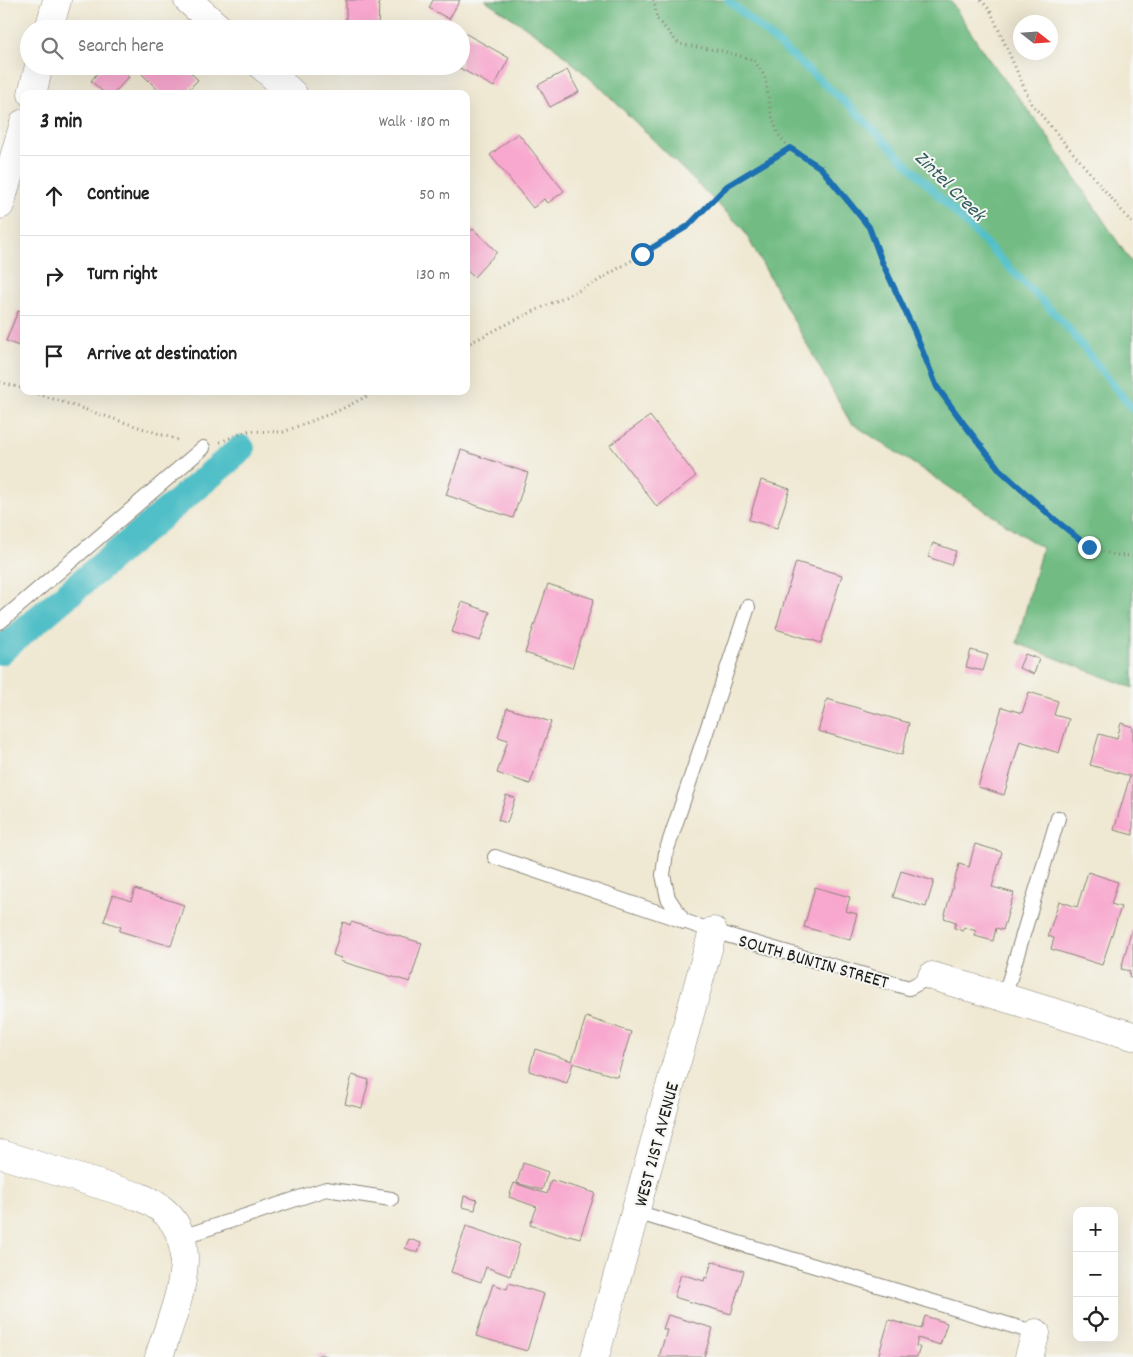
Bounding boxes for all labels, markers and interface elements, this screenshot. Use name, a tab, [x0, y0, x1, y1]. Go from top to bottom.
north arrow	[1013, 15, 1058, 60]
search box	[20, 20, 470, 75]
icon: search	[38, 34, 66, 62]
text: Search here	[78, 34, 164, 61]
text: 3 min	[40, 108, 82, 138]
text: Walk · 180 m	[379, 111, 450, 134]
water label: Zintel Creek	[907, 145, 992, 230]
icon: ahead	[40, 182, 68, 210]
text: Continue	[87, 182, 149, 209]
text: 50 m	[419, 184, 450, 207]
route start	[631, 243, 654, 266]
icon: right	[40, 262, 68, 290]
text: Turn right	[87, 262, 158, 289]
text: 130 m	[416, 264, 450, 287]
icon: arrive	[40, 342, 68, 370]
text: Arrive at destination	[87, 342, 237, 369]
route end	[1078, 536, 1101, 559]
street label: SOUTH BUNTIN STREET	[735, 929, 892, 998]
street label: WEST 21ST AVENUE	[629, 1079, 688, 1210]
map controls	[1073, 1207, 1118, 1342]
button: +	[1073, 1207, 1118, 1252]
button: −	[1073, 1252, 1118, 1297]
button: locate	[1073, 1297, 1118, 1342]

